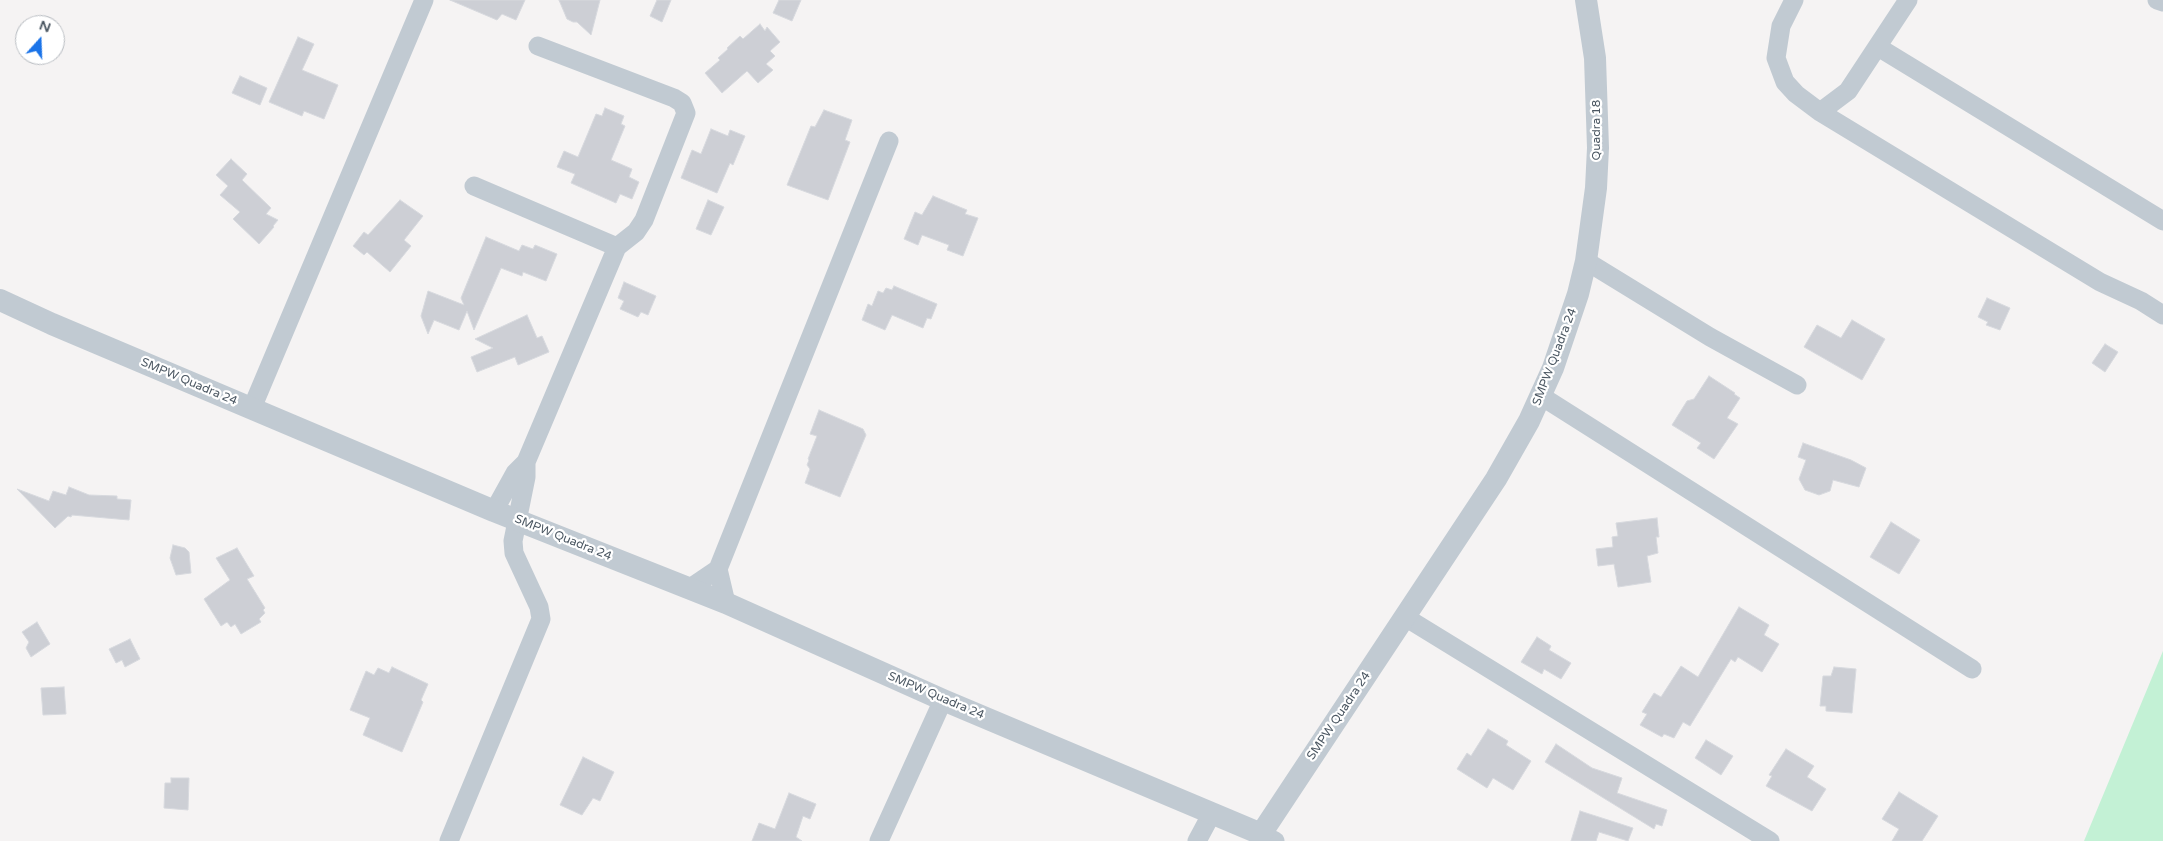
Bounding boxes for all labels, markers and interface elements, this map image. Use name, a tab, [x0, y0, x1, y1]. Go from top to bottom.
north arrow	[15, 15, 65, 65]
text: N	[37, 16, 53, 36]
street label: Quadra 18	[1590, 100, 1604, 160]
street label: SMPW Quadra 24	[1530, 306, 1580, 408]
street label: SMPW Quadra 24	[139, 355, 239, 409]
street label: SMPW Quadra 24	[513, 512, 613, 564]
street label: SMPW Quadra 24	[886, 669, 986, 723]
street label: SMPW Quadra 24	[1304, 669, 1374, 763]

